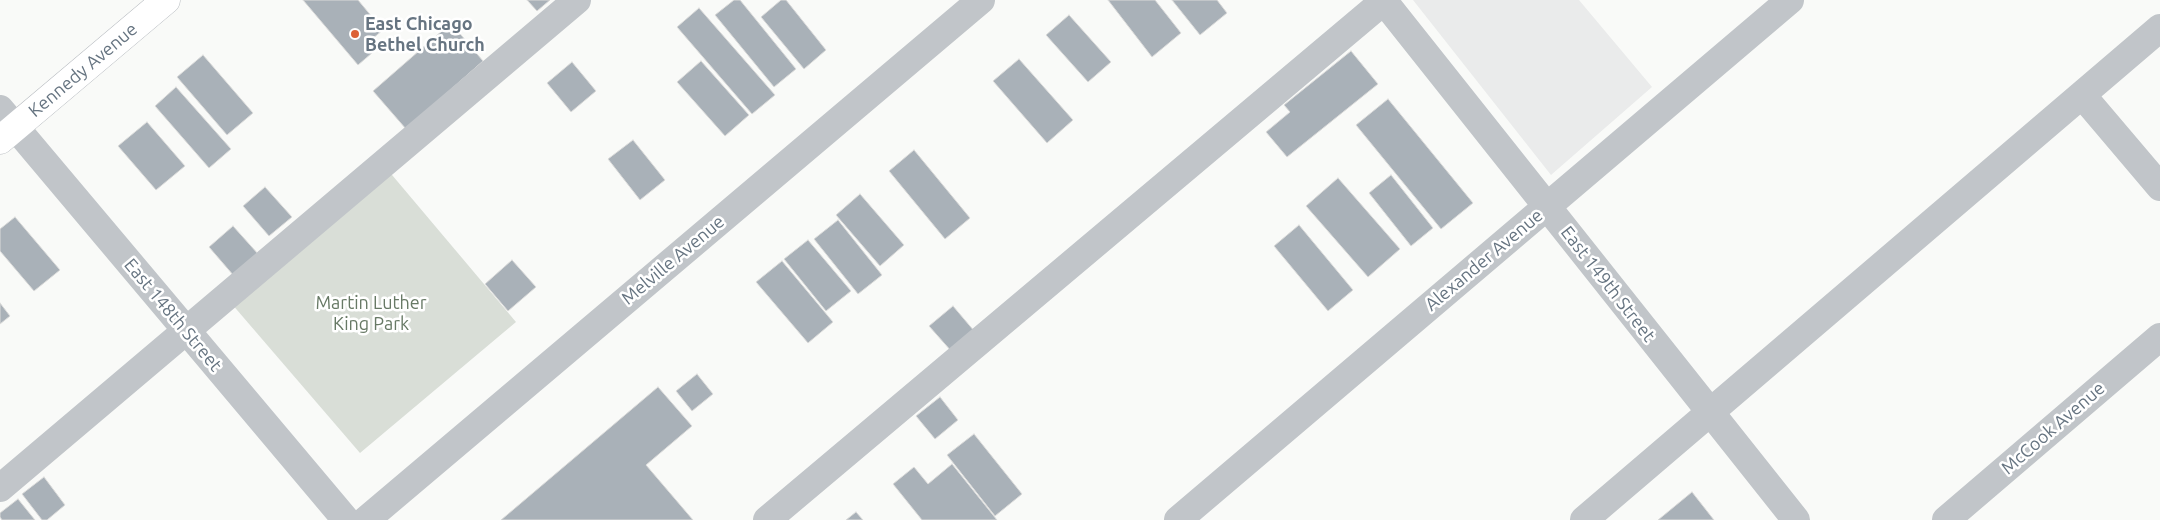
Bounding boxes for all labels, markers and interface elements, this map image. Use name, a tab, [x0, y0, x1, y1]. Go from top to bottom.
place label: East Chicago Bethel Church	[365, 13, 485, 56]
street label: Kennedy Avenue	[24, 18, 142, 122]
marker: East Chicago Bethel Church	[349, 28, 361, 40]
street label: Alexander Avenue	[1421, 204, 1547, 316]
street label: Melville Avenue	[617, 211, 729, 309]
street label: East 149th Street	[1556, 222, 1660, 346]
street label: East 148th Street	[120, 254, 226, 376]
park label: Martin Luther King Park	[315, 292, 427, 334]
street label: McCook Avenue	[1997, 377, 2109, 479]

